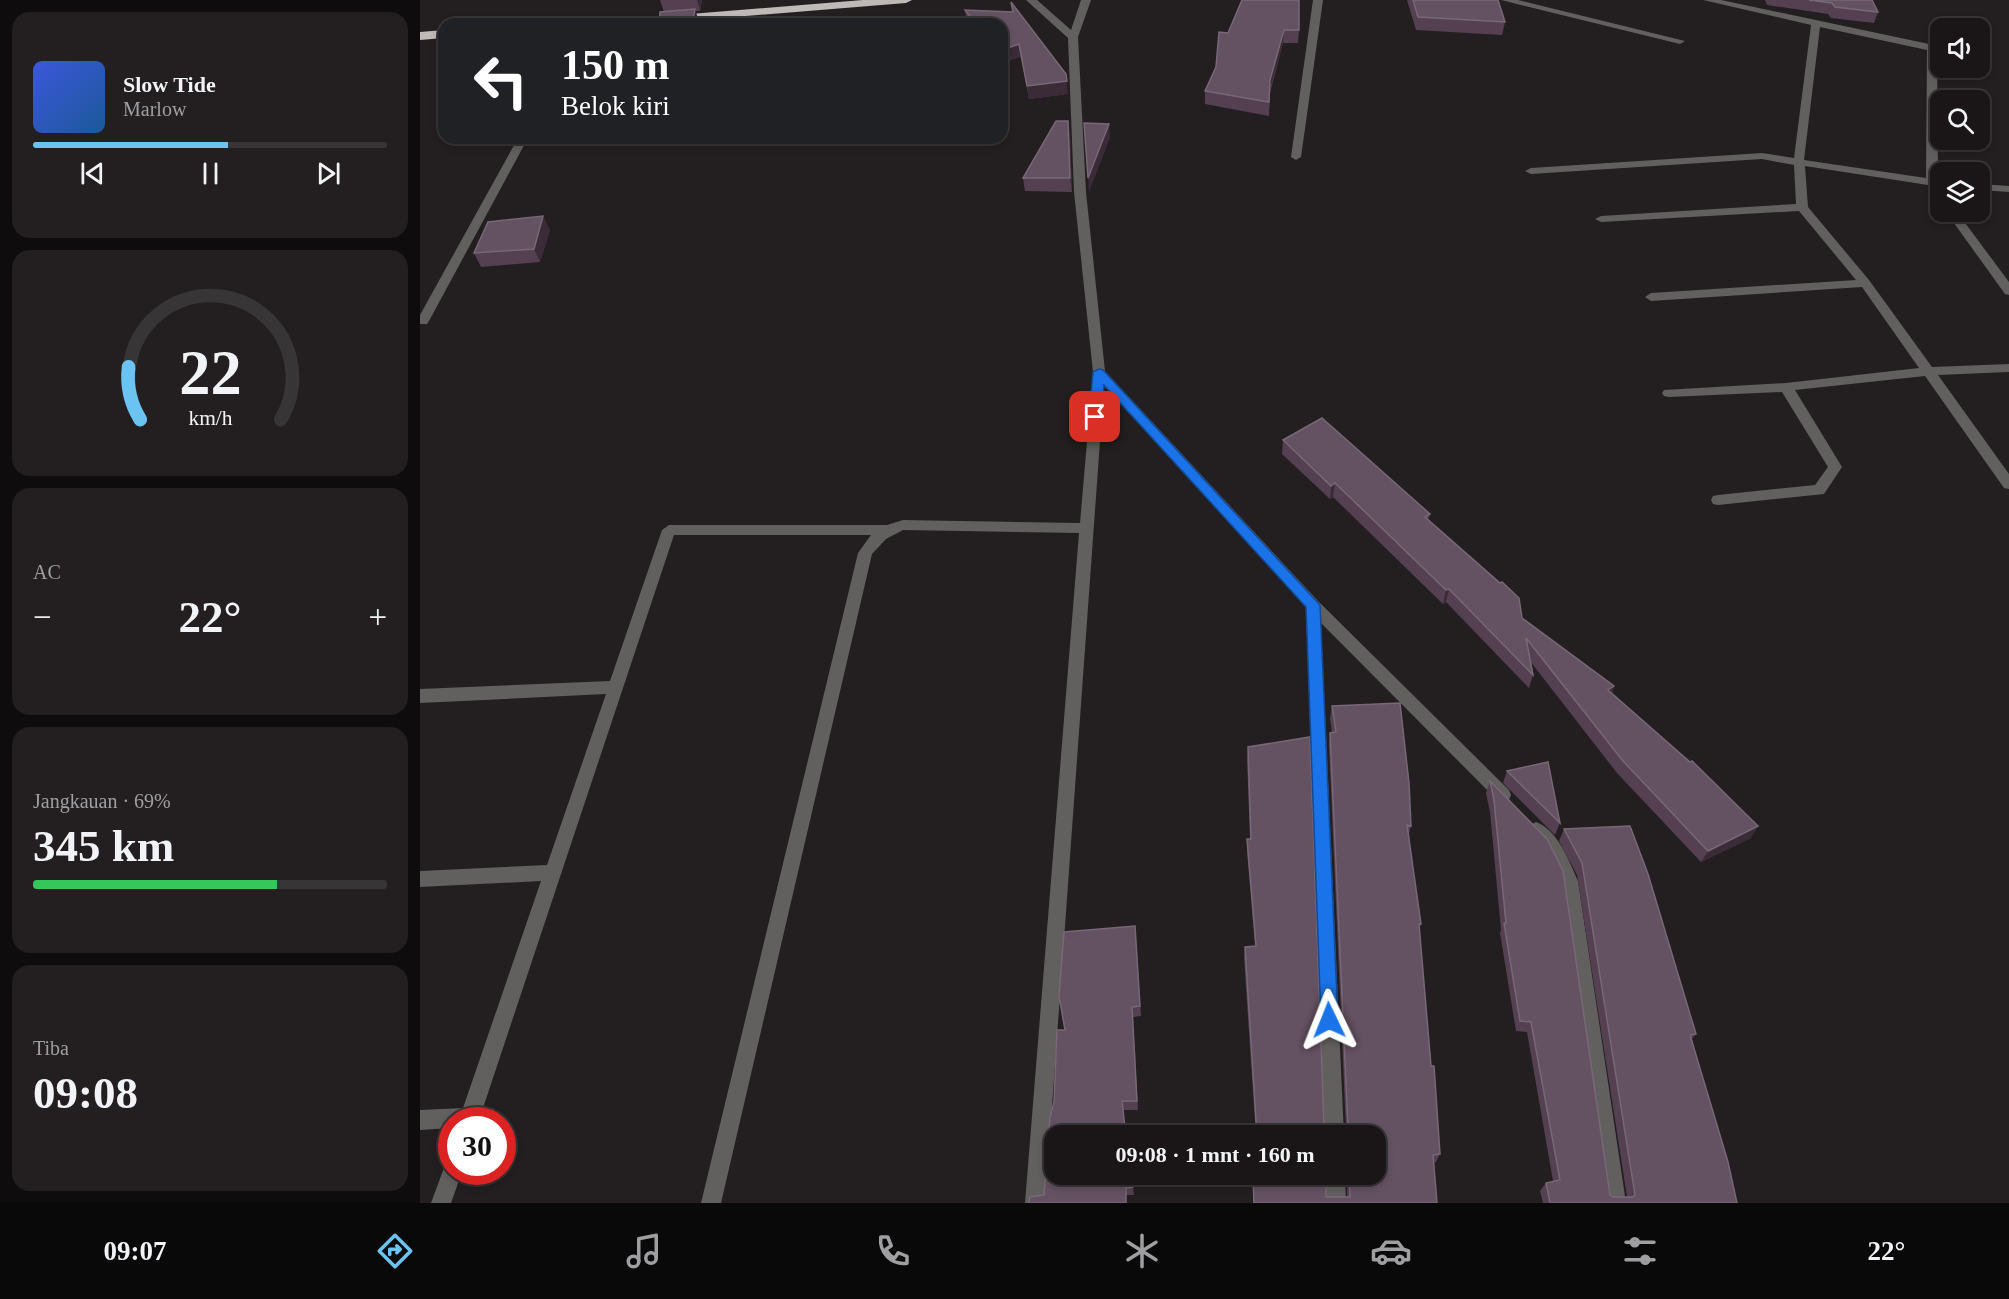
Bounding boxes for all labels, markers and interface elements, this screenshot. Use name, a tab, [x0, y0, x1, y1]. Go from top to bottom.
map controls	[1930, 18, 1990, 222]
button: sound	[1930, 18, 1990, 78]
icon: left	[462, 42, 540, 120]
text: 150 m	[561, 42, 670, 88]
text: Slow Tide	[123, 72, 216, 97]
button: search	[1930, 90, 1990, 150]
text: Belok kiri	[561, 91, 670, 121]
text: Marlow	[123, 98, 186, 120]
icon: previous	[76, 157, 109, 190]
icon: pause	[194, 157, 227, 190]
icon: next	[312, 157, 345, 190]
button: layers	[1930, 162, 1990, 222]
text: 22	[179, 338, 241, 407]
pin	[1069, 391, 1120, 442]
icon: arrive	[1078, 400, 1111, 433]
text: km/h	[188, 407, 232, 431]
text: AC	[33, 561, 61, 583]
text: 22°	[179, 592, 242, 642]
text: −	[33, 599, 52, 635]
text: +	[368, 599, 387, 635]
text: Jangkauan · 69%	[33, 790, 171, 812]
text: 345 km	[33, 821, 174, 871]
position arrow	[1297, 988, 1361, 1052]
text: Tiba	[33, 1037, 69, 1059]
text: 09:08	[33, 1068, 138, 1118]
speed limit sign: 30	[438, 1107, 516, 1185]
text: 09:08 · 1 mnt · 160 m	[1115, 1142, 1315, 1167]
icon: directions	[374, 1230, 416, 1272]
icon: music	[623, 1230, 665, 1272]
icon: phone	[872, 1230, 914, 1272]
icon: climate	[1121, 1230, 1163, 1272]
icon: car	[1370, 1230, 1412, 1272]
icon: filters	[1619, 1230, 1661, 1272]
text: 09:07	[104, 1236, 167, 1266]
text: 22°	[1868, 1236, 1905, 1266]

